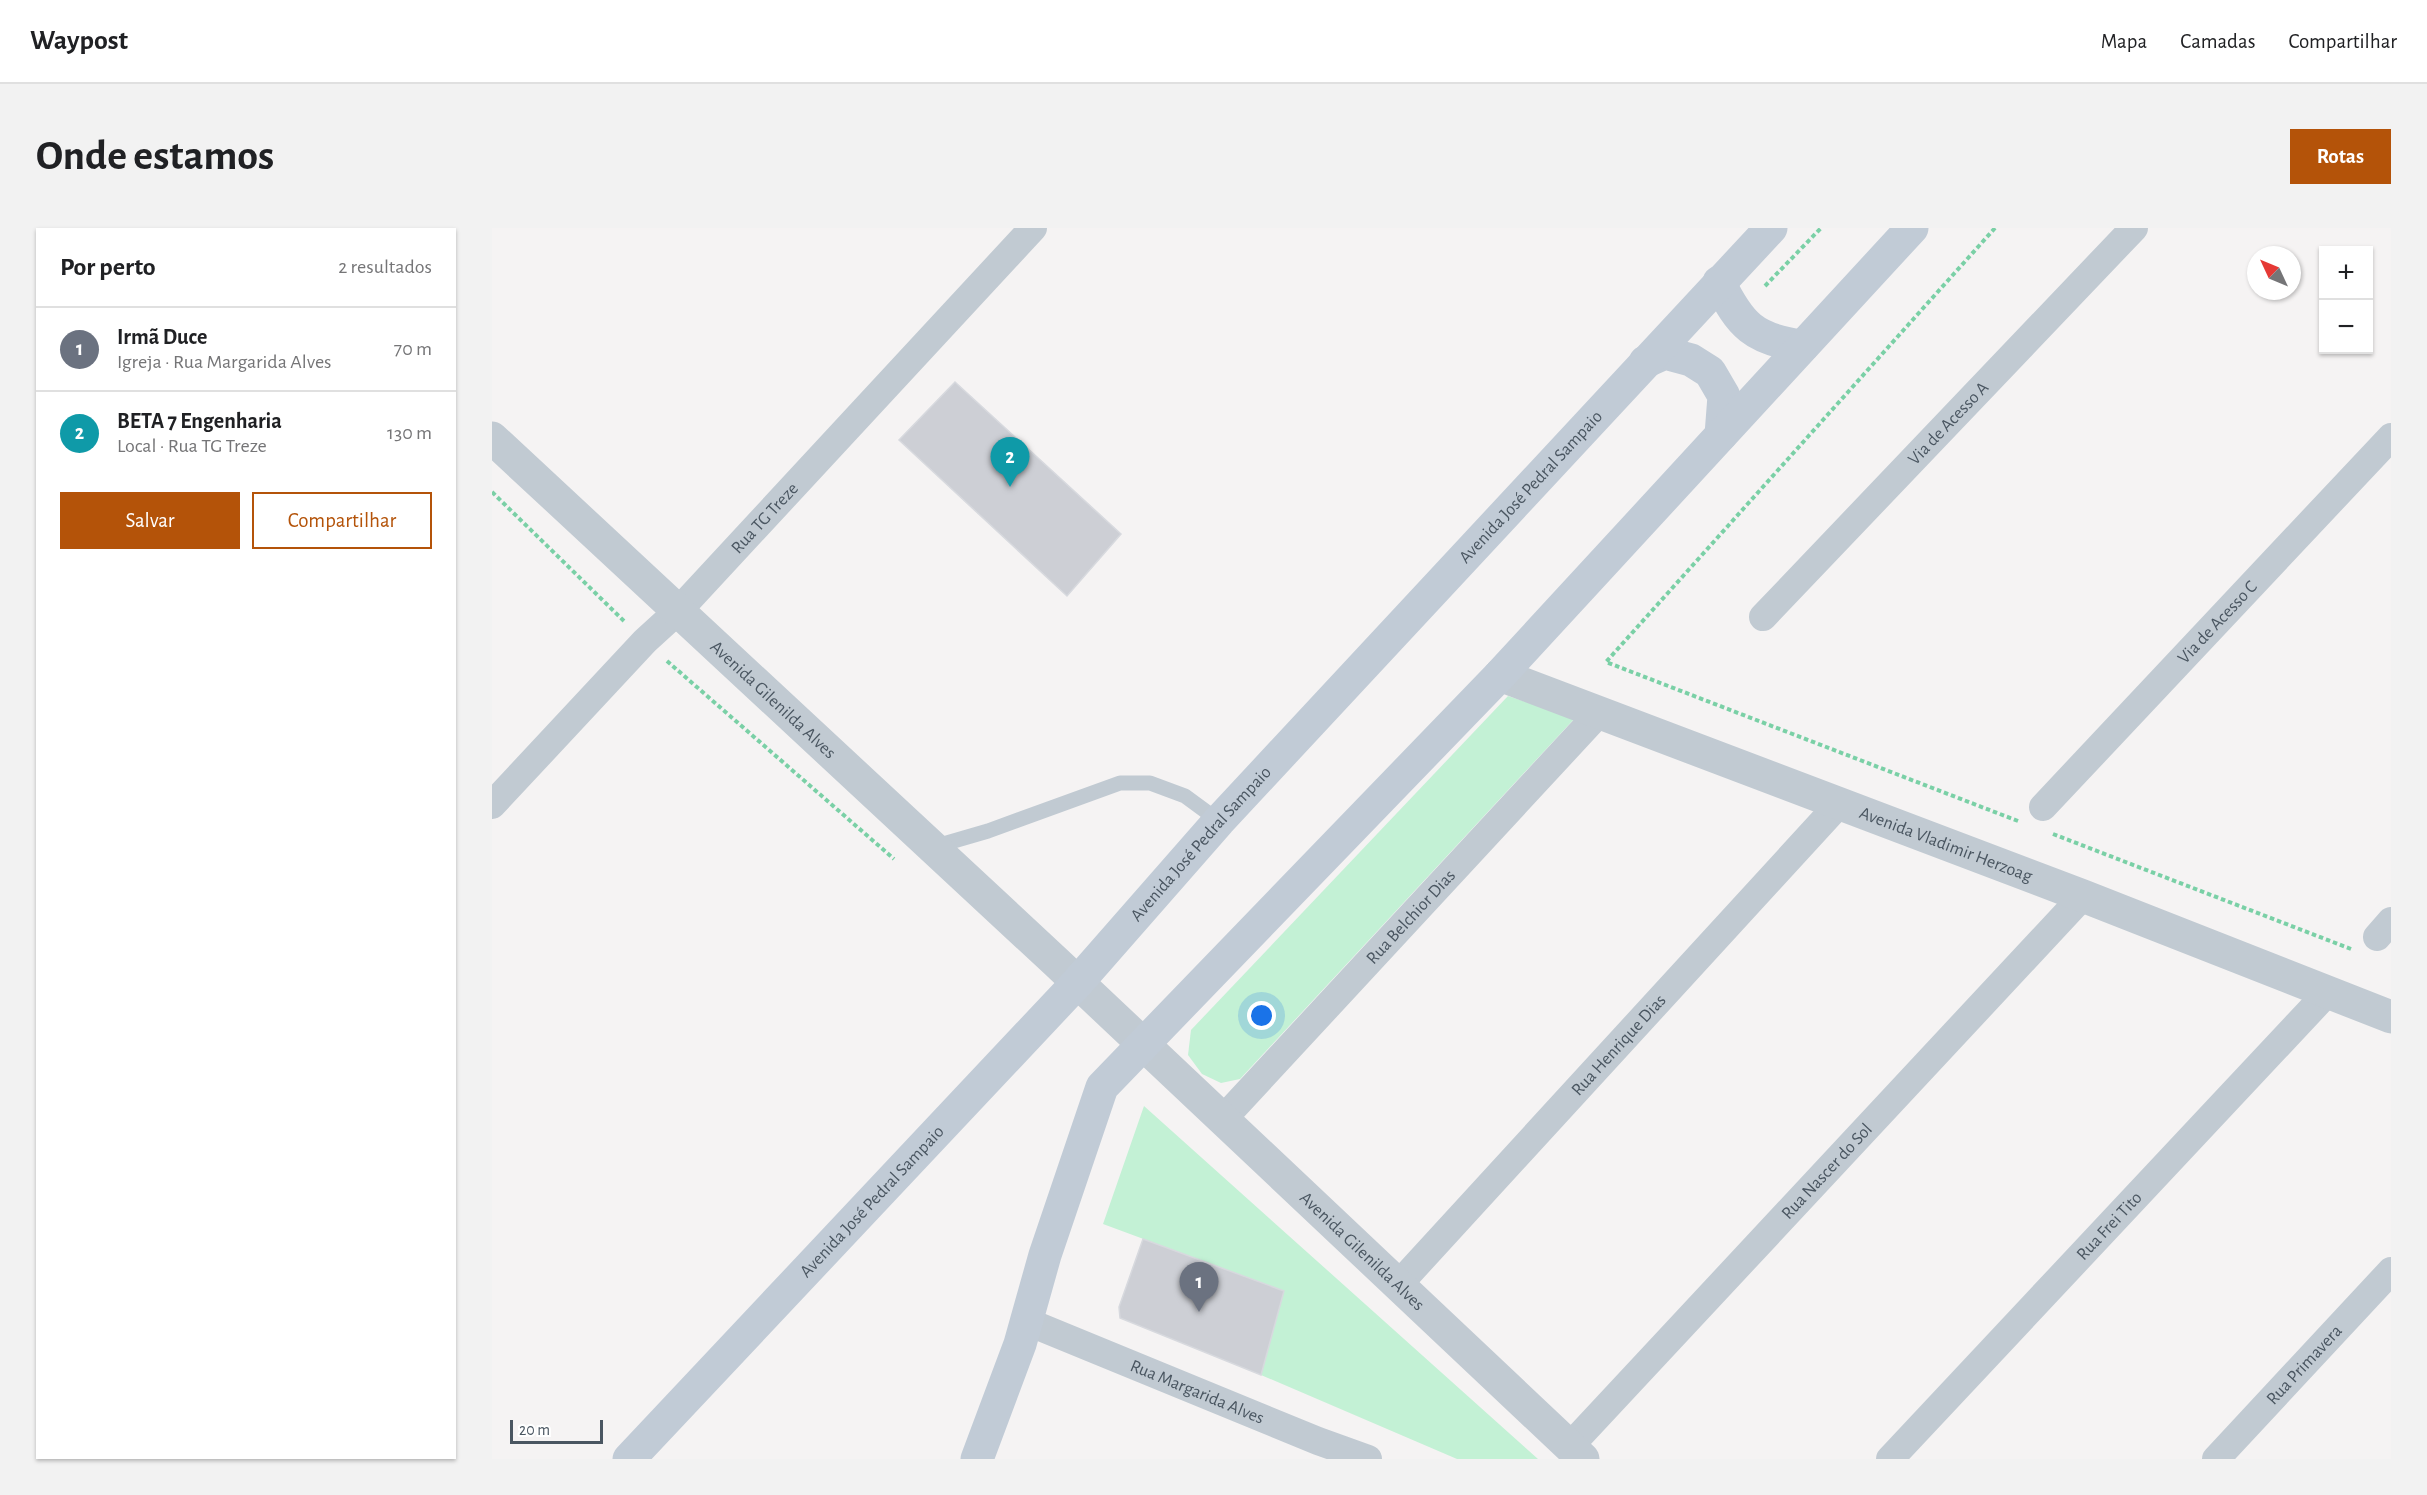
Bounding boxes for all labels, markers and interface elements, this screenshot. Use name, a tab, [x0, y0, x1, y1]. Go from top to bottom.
text: Waypost	[30, 27, 128, 55]
text: Mapa	[2101, 31, 2147, 52]
text: Camadas	[2180, 31, 2255, 52]
text: Compartilhar	[2288, 31, 2397, 52]
button: Rotas	[2290, 129, 2391, 184]
text: Onde estamos	[36, 135, 274, 177]
north arrow	[2247, 246, 2301, 300]
map controls	[2319, 246, 2373, 354]
button: +	[2319, 246, 2373, 300]
text: Por perto	[60, 254, 156, 280]
text: 2 resultados	[338, 257, 432, 277]
button: −	[2319, 300, 2373, 354]
text: Irmã Duce	[117, 326, 207, 348]
text: 1	[76, 339, 83, 359]
text: 70 m	[394, 339, 432, 359]
text: Igreja · Rua Margarida Alves	[117, 352, 332, 372]
street label: Via de Acesso A	[1905, 378, 1993, 469]
street label: Avenida José Pedral Sampaio	[1456, 407, 1606, 567]
text: BETA 7 Engenharia	[117, 410, 282, 432]
text: 2	[75, 423, 84, 443]
text: 130 m	[387, 423, 432, 443]
text: Local · Rua TG Treze	[117, 436, 267, 456]
pin: 2	[990, 438, 1030, 487]
street label: Rua TG Treze	[728, 480, 802, 557]
button: Salvar	[60, 492, 240, 549]
button: Compartilhar	[252, 492, 432, 549]
street label: Via de Acesso C	[2175, 578, 2261, 668]
street label: Avenida Gilenilda Alves	[706, 638, 839, 762]
street label: Avenida José Pedral Sampaio	[1128, 763, 1275, 925]
street label: Avenida Vladimir Herzoag	[1857, 804, 2035, 886]
street label: Rua Belchior Dias	[1363, 866, 1459, 968]
street label: Rua Henrique Dias	[1568, 991, 1670, 1100]
your location	[1247, 1001, 1276, 1030]
street label: Rua Nascer do Sol	[1778, 1120, 1876, 1223]
street label: Avenida José Pedral Sampaio	[797, 1122, 948, 1281]
street label: Avenida Gilenilda Alves	[1296, 1189, 1428, 1314]
street label: Rua Frei Tito	[2074, 1189, 2146, 1264]
pin: 1	[1180, 1262, 1218, 1312]
street label: Rua Primavera	[2263, 1322, 2346, 1409]
street label: Rua Margarida Alves	[1127, 1357, 1266, 1428]
scale bar	[510, 1417, 603, 1444]
text: 20 m	[519, 1422, 550, 1438]

